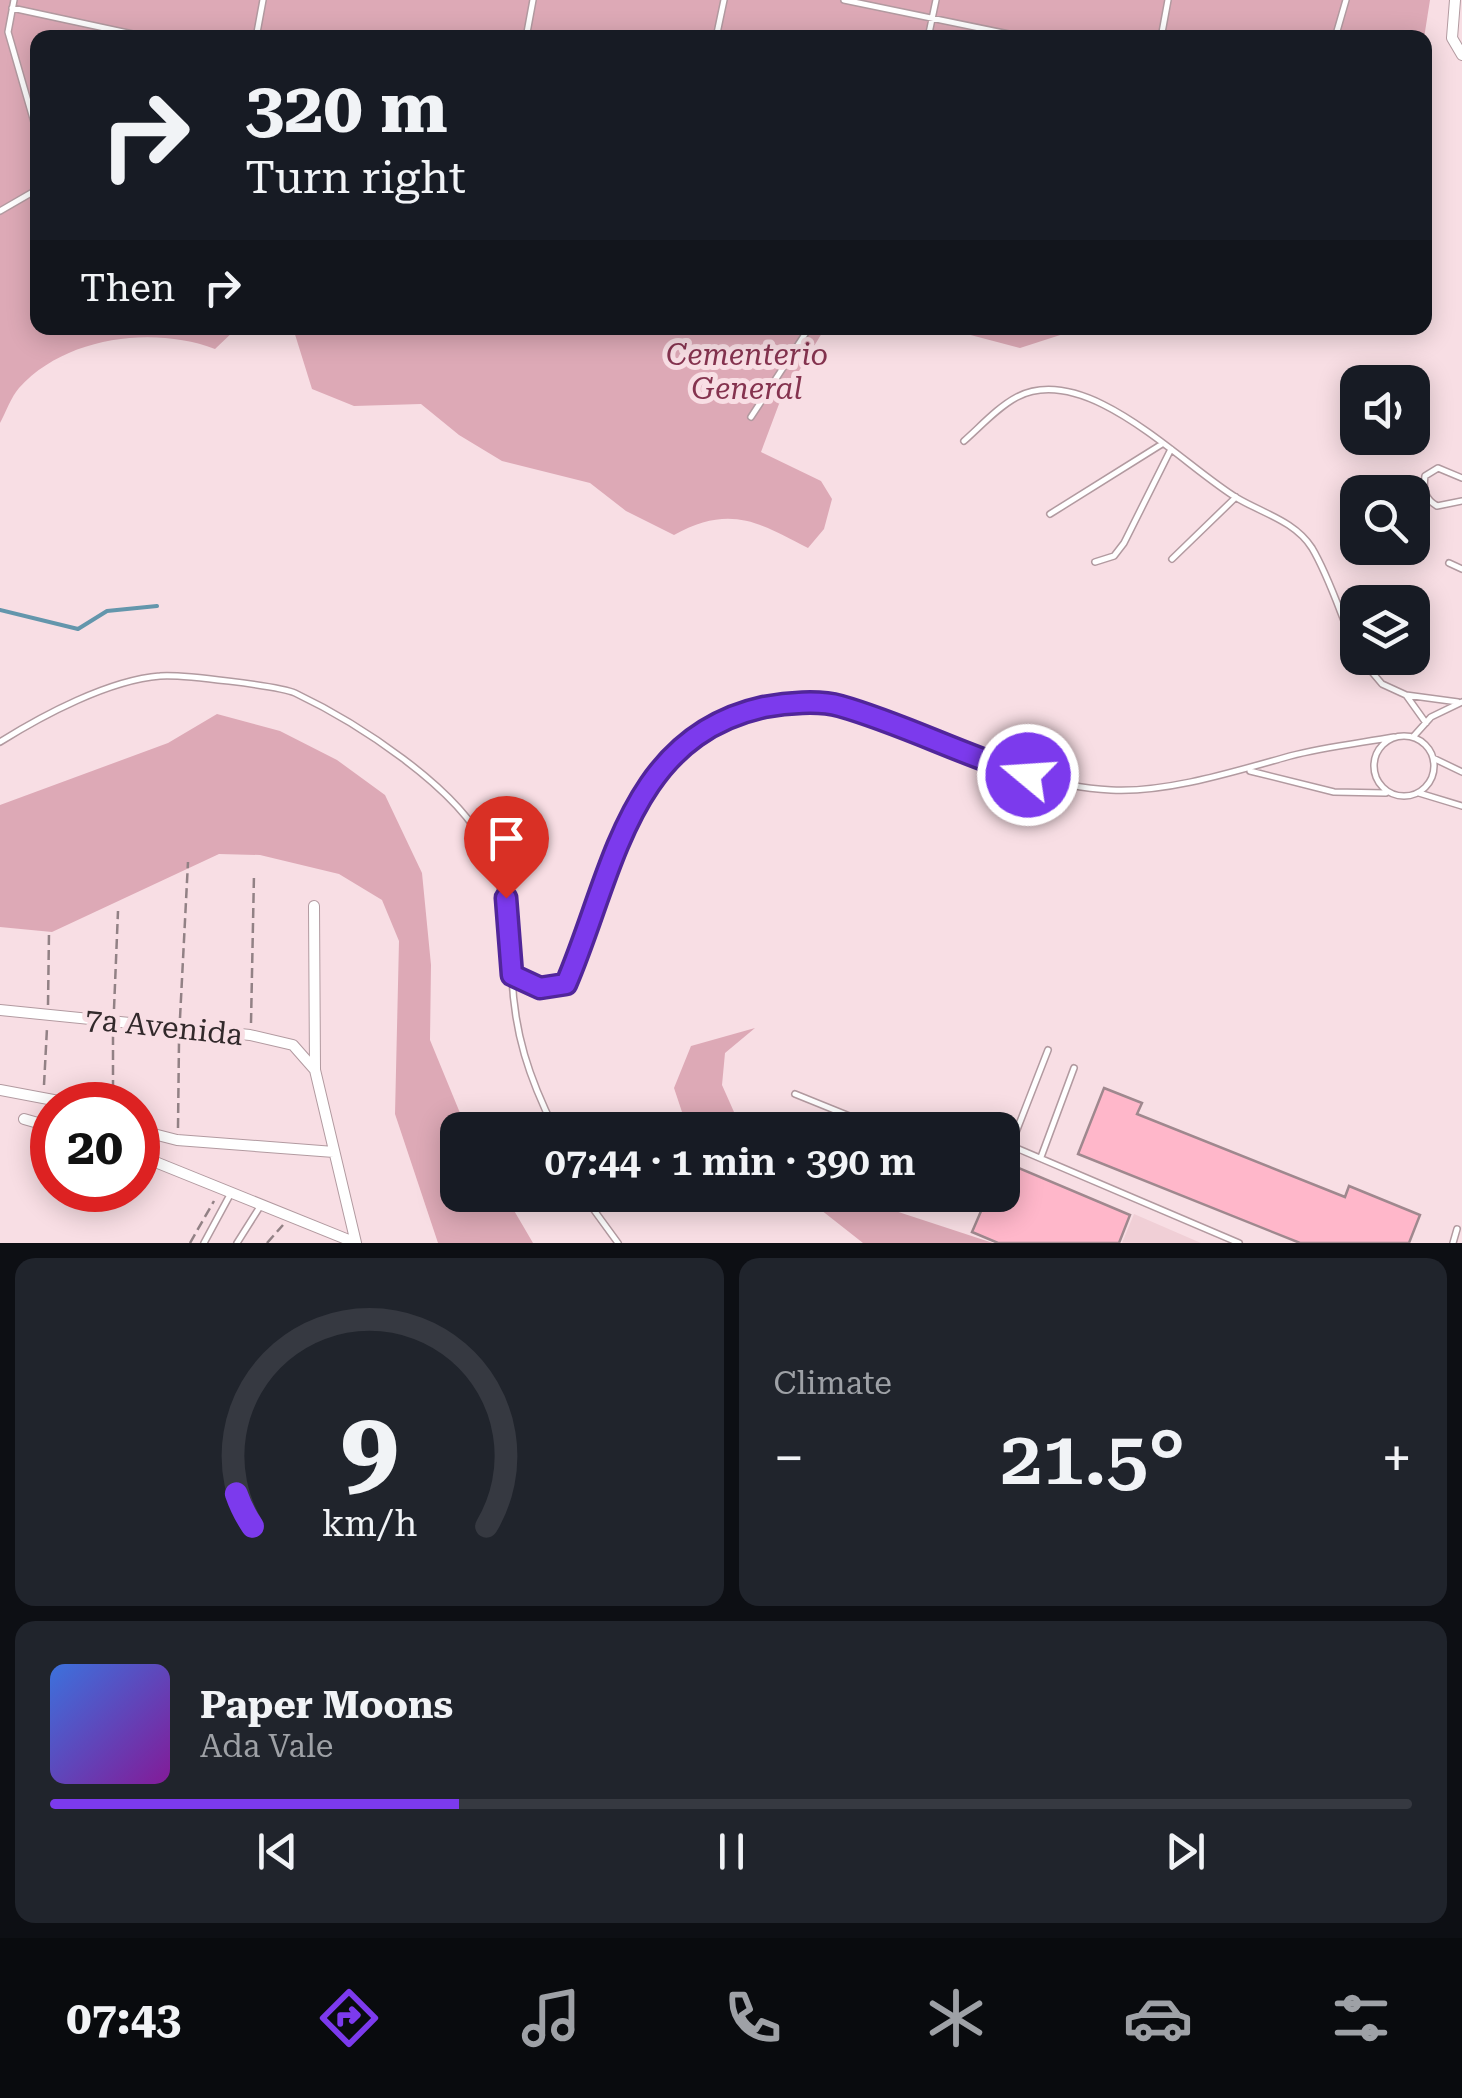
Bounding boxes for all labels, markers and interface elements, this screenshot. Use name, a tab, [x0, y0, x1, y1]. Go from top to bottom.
text: 320 m	[245, 67, 448, 149]
icon: right	[80, 70, 210, 200]
text: Turn right	[245, 151, 466, 204]
icon: right	[195, 260, 250, 315]
text: Then	[80, 266, 175, 310]
park label: Cementerio General	[666, 337, 828, 406]
map controls	[1340, 365, 1430, 675]
button: sound	[1340, 365, 1430, 455]
button: search	[1340, 475, 1430, 565]
button: layers	[1340, 585, 1430, 675]
position arrow	[976, 723, 1080, 827]
pin	[464, 796, 549, 899]
icon: arrive	[479, 811, 534, 866]
street label: 7a Avenida	[83, 1001, 245, 1052]
speed limit sign: 20	[30, 1082, 160, 1212]
text: 07:44 · 1 min · 390 m	[545, 1140, 916, 1184]
text: Climate	[774, 1364, 892, 1402]
text: 9	[340, 1388, 398, 1509]
text: 21.5°	[1000, 1414, 1185, 1502]
text: −	[774, 1426, 804, 1490]
text: +	[1381, 1426, 1412, 1490]
text: km/h	[321, 1503, 417, 1545]
text: Paper Moons	[200, 1683, 453, 1727]
text: Ada Vale	[200, 1727, 333, 1765]
icon: previous	[250, 1824, 305, 1879]
icon: pause	[704, 1824, 759, 1879]
icon: next	[1158, 1824, 1213, 1879]
icon: directions	[314, 1983, 384, 2053]
icon: music	[516, 1983, 586, 2053]
icon: phone	[718, 1983, 788, 2053]
icon: climate	[921, 1983, 991, 2053]
icon: car	[1123, 1983, 1193, 2053]
icon: filters	[1326, 1983, 1396, 2053]
text: 07:43	[66, 1992, 181, 2045]

